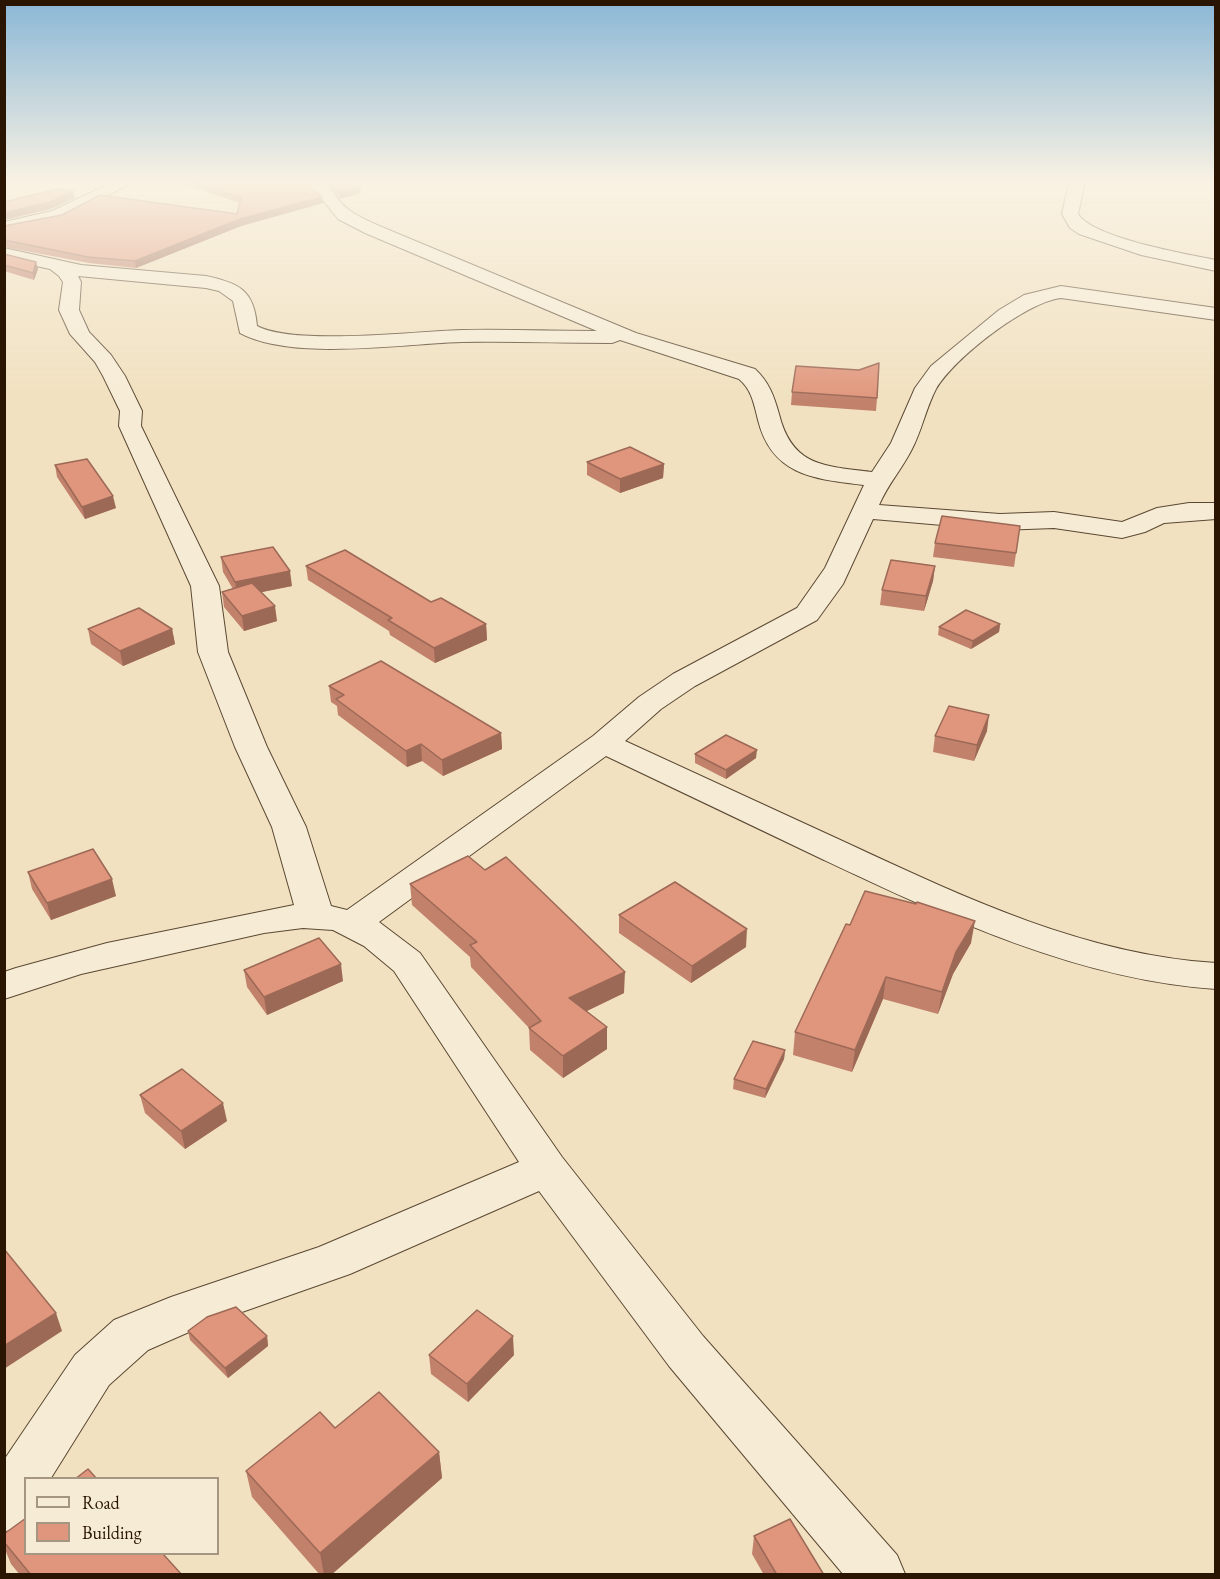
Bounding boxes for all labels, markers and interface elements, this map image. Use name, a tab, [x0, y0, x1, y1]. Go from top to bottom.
legend	[24, 1477, 219, 1555]
text: Road	[82, 1491, 120, 1514]
text: Building	[82, 1521, 142, 1544]

